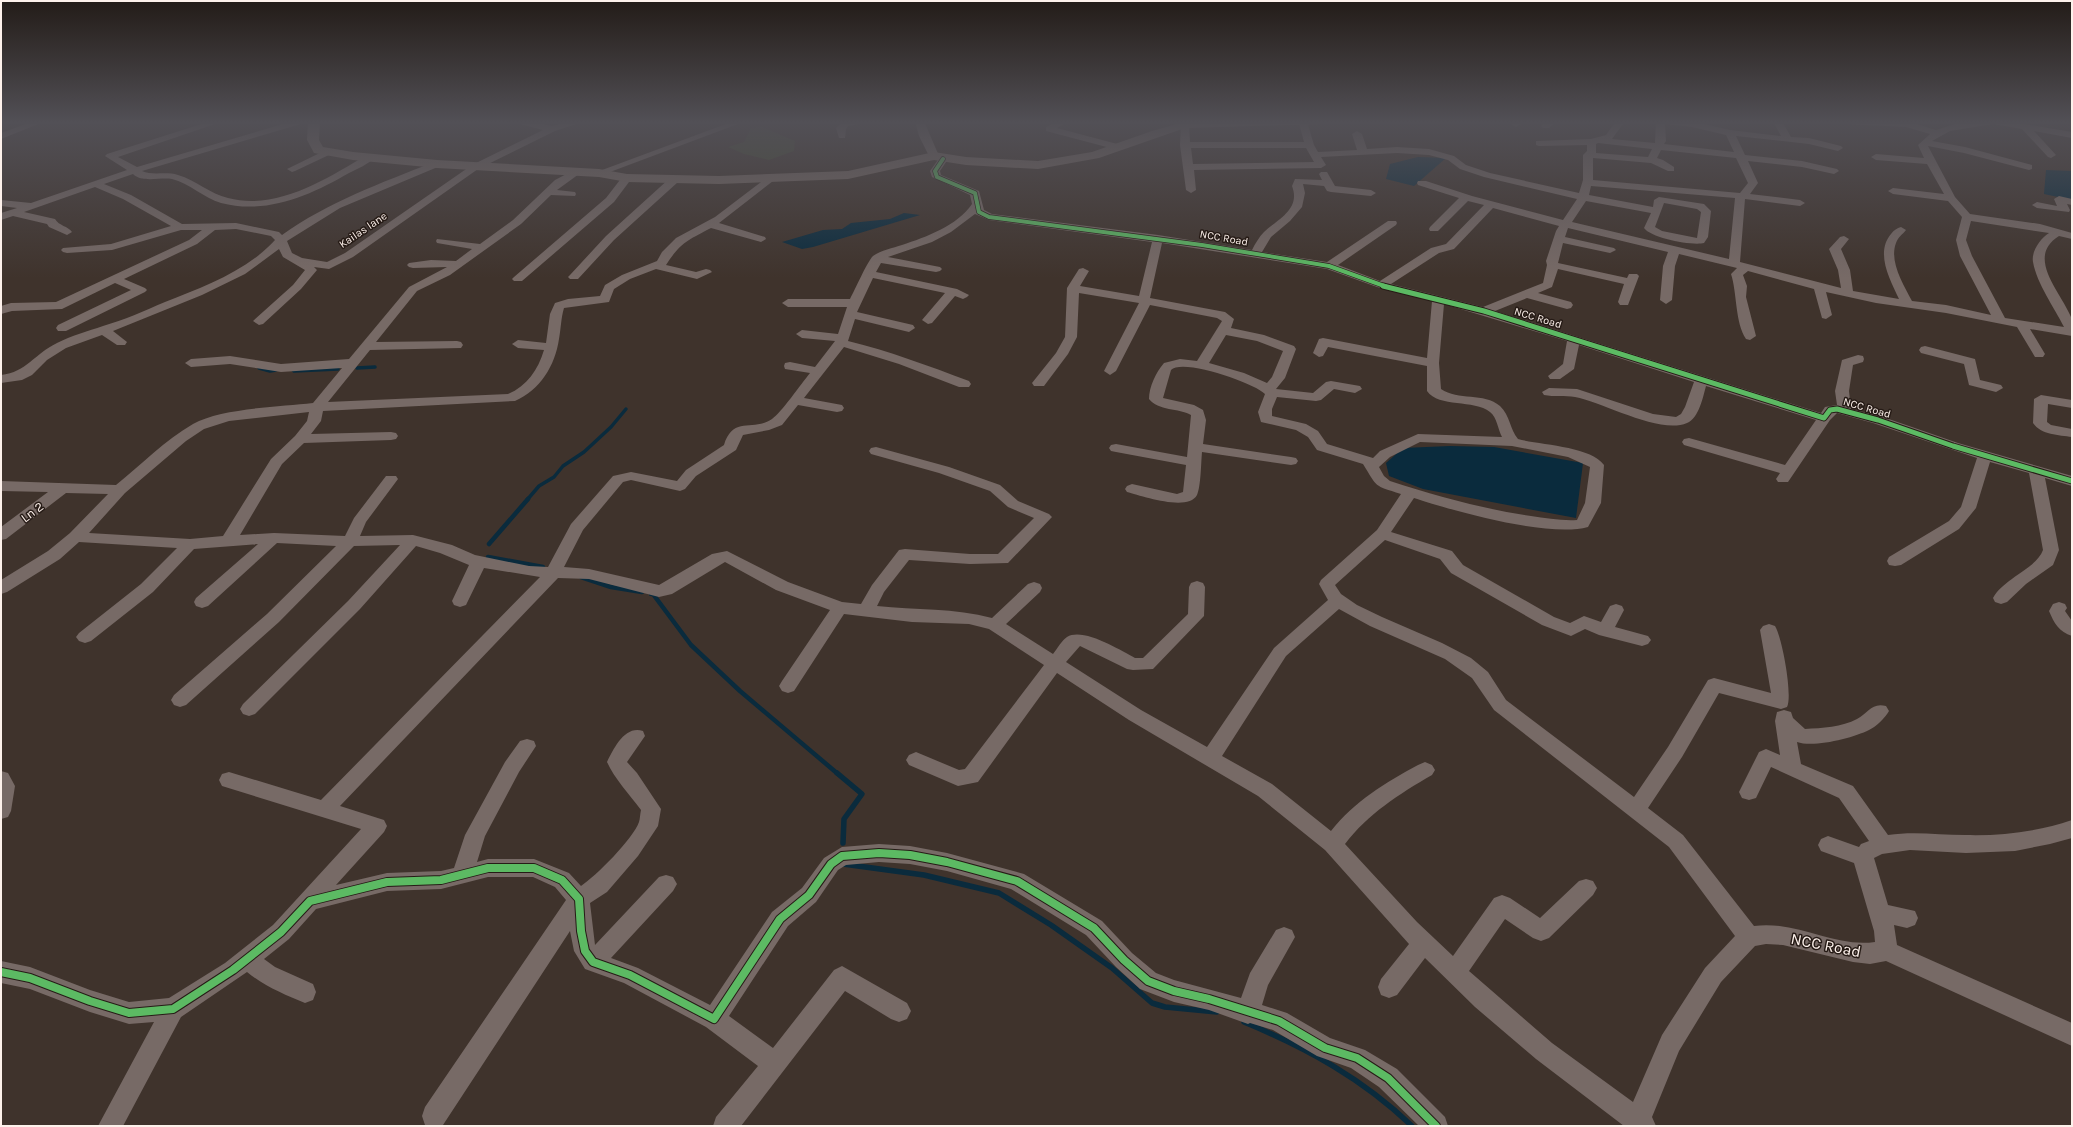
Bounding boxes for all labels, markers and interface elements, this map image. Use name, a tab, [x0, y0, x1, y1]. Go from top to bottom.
street label: Kailas lane	[337, 209, 390, 251]
street label: NCC Road	[1199, 227, 1249, 249]
street label: NCC Road	[1513, 305, 1563, 331]
street label: NCC Road	[1842, 395, 1892, 421]
street label: Ln 2	[18, 499, 46, 525]
street label: NCC Road	[1789, 929, 1863, 961]

